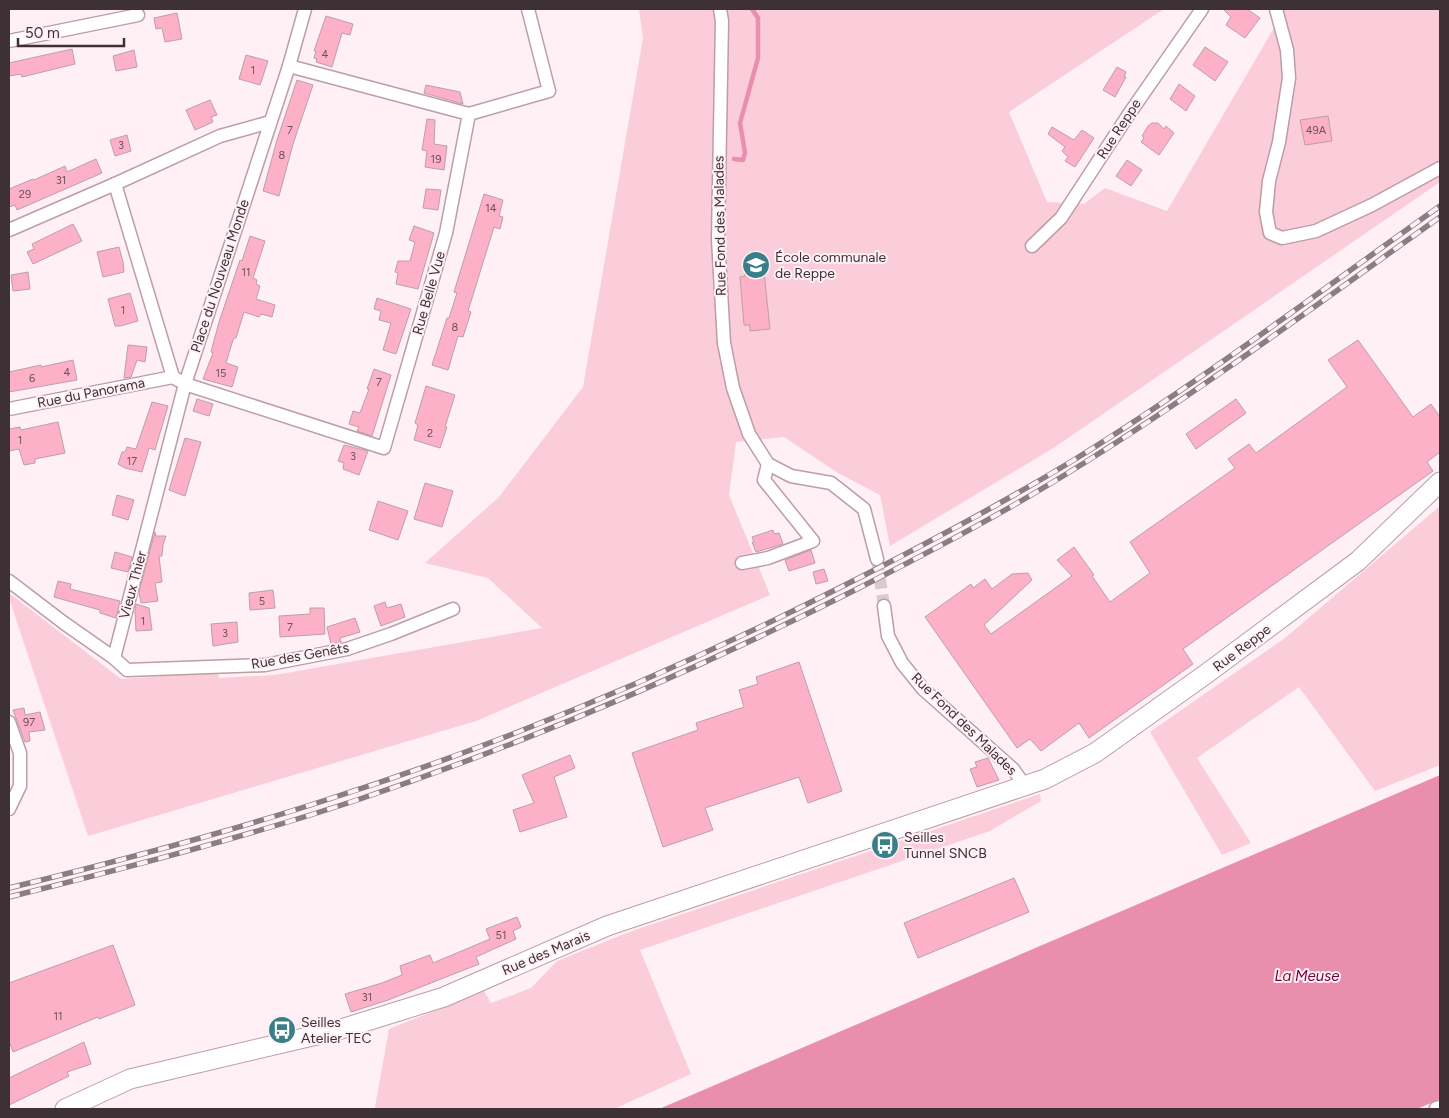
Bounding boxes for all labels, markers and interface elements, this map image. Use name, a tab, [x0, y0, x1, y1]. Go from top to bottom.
scale bar	[18, 15, 124, 47]
text: 50 m	[25, 24, 60, 42]
house number: 4	[322, 48, 329, 61]
house number: 1	[251, 64, 255, 77]
street label: Rue Reppe	[1093, 95, 1145, 162]
house number: 7	[287, 124, 293, 137]
house number: 49A	[1306, 124, 1327, 137]
house number: 3	[118, 139, 124, 152]
house number: 8	[279, 149, 286, 162]
house number: 19	[431, 153, 441, 166]
street label: Rue Fond des Malades	[710, 156, 730, 296]
house number: 31	[56, 174, 66, 187]
house number: 29	[19, 188, 31, 201]
street label: Place du Nouveau Monde	[187, 197, 253, 355]
house number: 14	[485, 202, 497, 215]
street label: Rue Belle Vue	[409, 249, 449, 337]
place label: École communale de Reppe	[775, 249, 887, 282]
school or university icon: École communale de Reppe	[741, 250, 771, 280]
house number: 11	[241, 266, 251, 279]
house number: 1	[121, 304, 125, 317]
house number: 8	[452, 321, 459, 334]
house number: 4	[64, 366, 71, 379]
house number: 15	[216, 367, 226, 380]
house number: 6	[29, 372, 35, 385]
street label: Rue du Panorama	[36, 374, 146, 412]
house number: 7	[376, 376, 382, 389]
house number: 2	[427, 427, 433, 440]
house number: 1	[18, 434, 22, 447]
house number: 3	[350, 450, 356, 463]
house number: 17	[127, 455, 137, 468]
street label: Vieux Thier	[116, 549, 150, 621]
house number: 5	[259, 595, 265, 608]
house number: 1	[141, 615, 145, 628]
street label: Rue Reppe	[1210, 620, 1275, 675]
house number: 7	[287, 621, 293, 634]
house number: 3	[222, 627, 228, 640]
street label: Rue des Genêts	[250, 639, 350, 673]
street label: Rue Fond des Malades	[908, 669, 1020, 779]
house number: 97	[23, 716, 35, 729]
place label: Seilles Tunnel SNCB	[904, 829, 987, 862]
bus stop icon: Seilles Tunnel SNCB	[870, 830, 900, 860]
street label: Rue des Marais	[499, 927, 593, 979]
house number: 51	[496, 929, 506, 942]
water label: La Meuse	[1275, 967, 1339, 985]
house number: 31	[362, 991, 372, 1004]
house number: 11	[53, 1010, 63, 1023]
place label: Seilles Atelier TEC	[301, 1014, 372, 1047]
bus stop icon: Seilles Atelier TEC	[267, 1015, 297, 1045]

